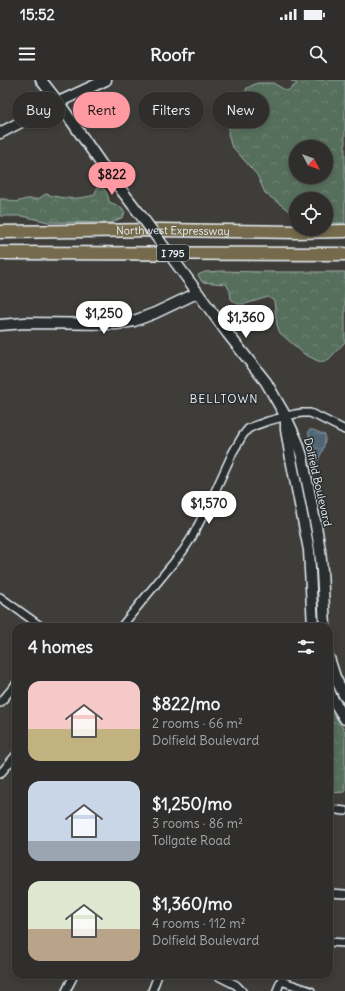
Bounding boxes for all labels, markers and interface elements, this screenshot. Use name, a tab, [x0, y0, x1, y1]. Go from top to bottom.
text: 15:52	[20, 5, 55, 24]
icon: menu	[16, 43, 38, 65]
text: Roofr	[150, 43, 195, 66]
icon: search	[307, 43, 329, 65]
chip: Buy	[12, 92, 65, 128]
chip: Rent	[73, 92, 130, 128]
chip: Filters	[138, 92, 204, 128]
chip: New	[212, 92, 269, 128]
north arrow	[289, 140, 333, 184]
map controls	[289, 140, 333, 236]
pin: $822	[88, 162, 136, 196]
text: $822	[98, 166, 126, 183]
button: locate	[289, 192, 333, 236]
street label: Northwest Expressway	[116, 223, 230, 238]
road number: I 795	[157, 245, 189, 261]
pin: $1,250	[71, 301, 137, 335]
text: $1,250	[85, 305, 123, 322]
pin: $1,360	[213, 305, 279, 339]
text: $1,360	[227, 309, 265, 326]
district label: BELLTOWN	[189, 391, 259, 406]
street label: Dolfield Boulevard	[301, 436, 335, 528]
pin: $1,570	[176, 491, 242, 525]
text: $1,570	[190, 495, 228, 512]
text: 4 homes	[28, 636, 93, 658]
icon: filters	[295, 636, 317, 658]
text: $822/mo	[152, 693, 220, 715]
icon: home	[60, 697, 108, 745]
text: 2 rooms · 66 m²	[152, 715, 243, 732]
text: Dolfield Boulevard	[152, 732, 259, 749]
text: $1,250/mo	[152, 793, 232, 815]
icon: home	[60, 797, 108, 845]
text: 3 rooms · 86 m²	[152, 815, 243, 832]
text: Tollgate Road	[152, 832, 231, 849]
text: $1,360/mo	[152, 893, 232, 915]
icon: home	[60, 897, 108, 945]
text: 4 rooms · 112 m²	[152, 915, 246, 932]
text: Dolfield Boulevard	[152, 932, 259, 949]

